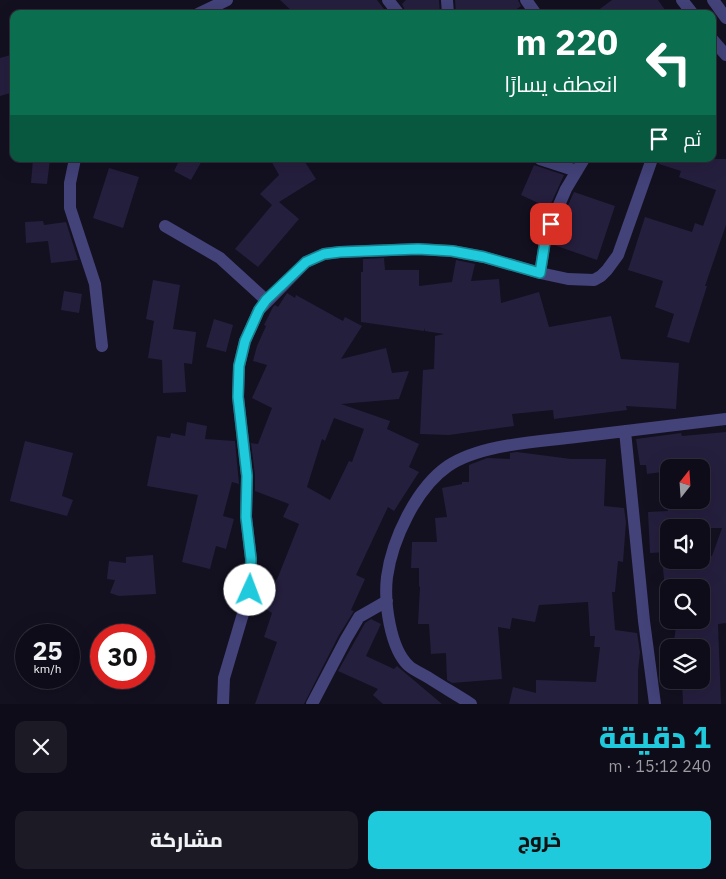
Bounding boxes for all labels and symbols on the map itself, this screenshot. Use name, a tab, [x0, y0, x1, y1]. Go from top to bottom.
pin	[530, 203, 572, 245]
north arrow	[660, 459, 710, 509]
position arrow	[223, 563, 275, 615]
speed limit sign: 30	[90, 624, 155, 689]

